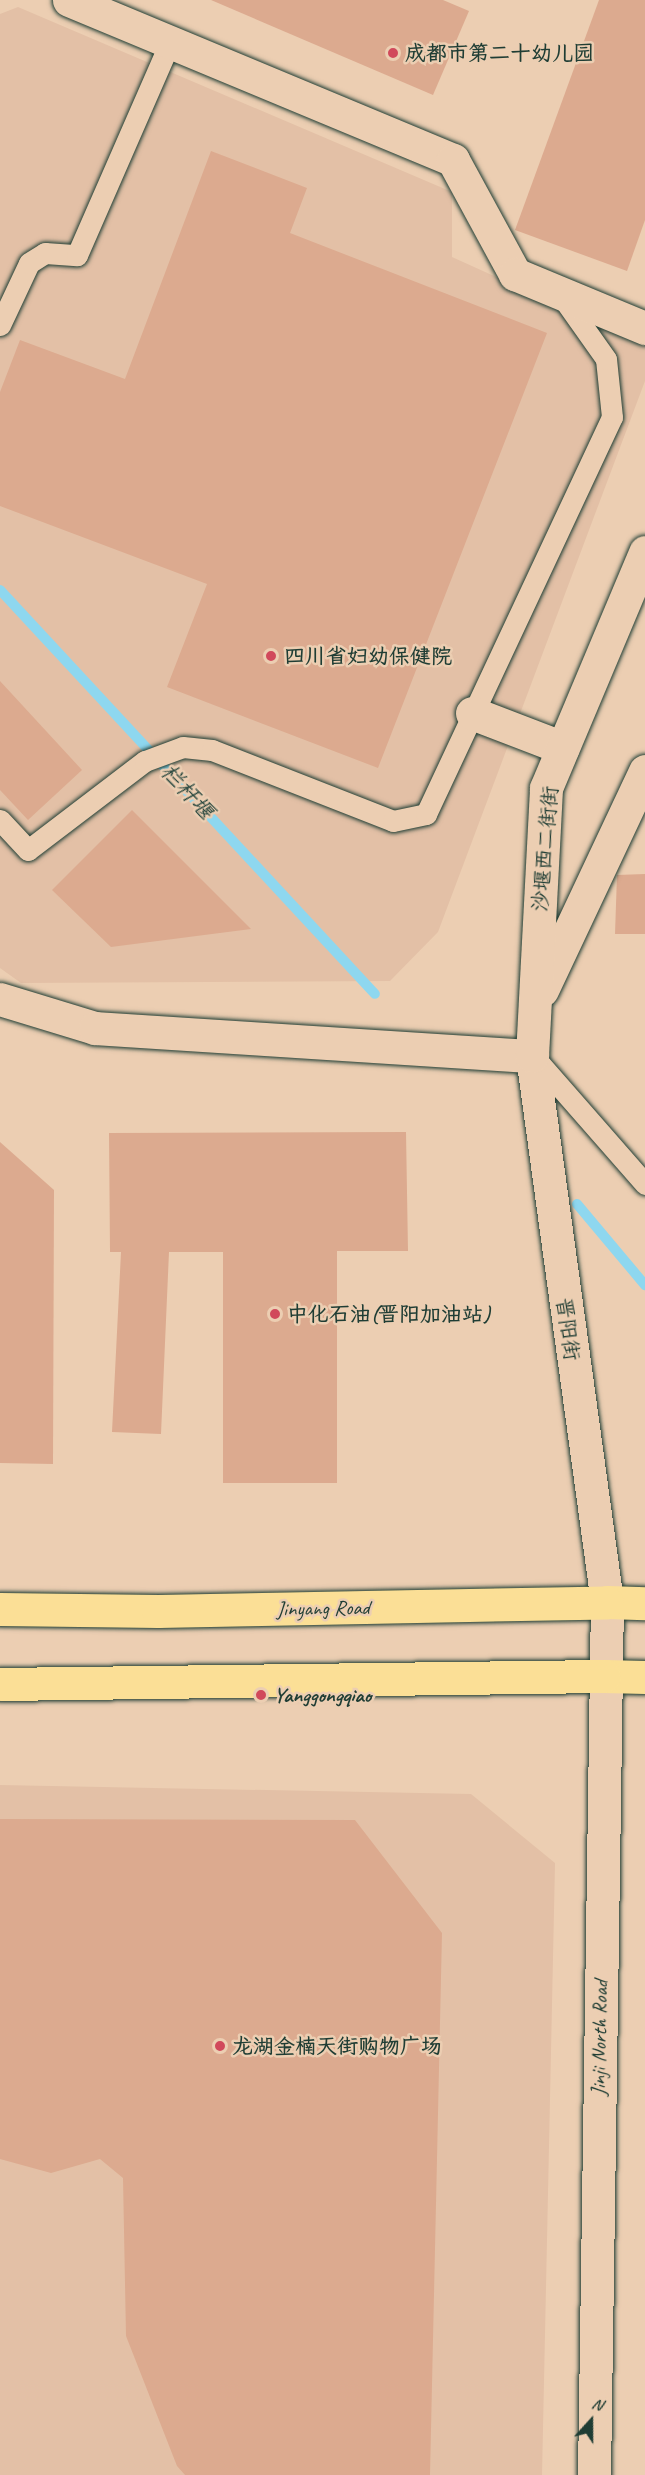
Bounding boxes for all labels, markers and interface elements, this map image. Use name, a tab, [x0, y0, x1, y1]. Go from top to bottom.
place label: 成都市第二十幼儿园	[405, 40, 594, 66]
marker: 成都市第二十幼儿园	[386, 46, 400, 60]
place label: 四川省妇幼保健院	[284, 643, 452, 669]
marker: 四川省妇幼保健院	[262, 647, 280, 665]
water label: 栏杆堰	[155, 759, 219, 825]
street label: 沙堰西二街街	[527, 785, 563, 913]
street label: 晋阳街	[551, 1296, 585, 1362]
place label: 中化石油(晋阳加油站)	[287, 1301, 490, 1327]
marker: 中化石油(晋阳加油站)	[268, 1307, 282, 1321]
street label: Jinyang Road	[276, 1595, 370, 1621]
place label: Yanggongqiao	[274, 1682, 371, 1708]
marker: Yanggongqiao	[252, 1686, 270, 1704]
street label: Jinji North Road	[585, 1979, 613, 2097]
place label: 龙湖金楠天街购物广场	[232, 2033, 442, 2059]
marker: 龙湖金楠天街购物广场	[213, 2039, 227, 2053]
north arrow	[561, 2391, 621, 2451]
text: N	[589, 2393, 606, 2415]

